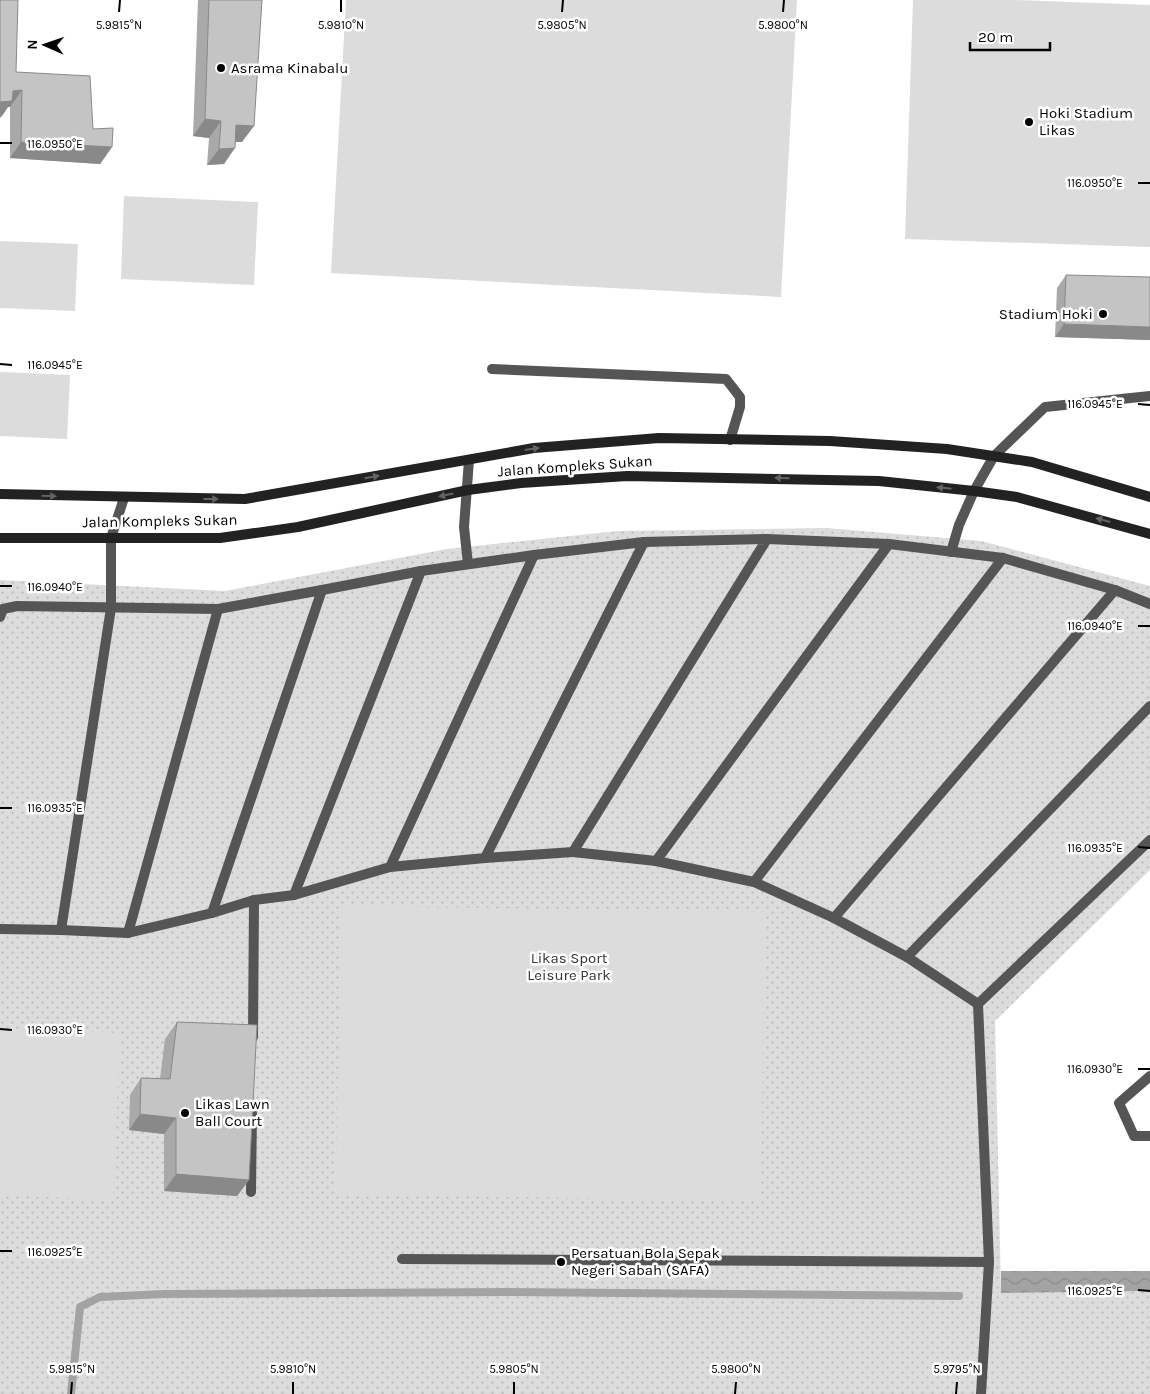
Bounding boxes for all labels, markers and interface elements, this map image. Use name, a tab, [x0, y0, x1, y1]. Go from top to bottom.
text: 5.9815°N	[96, 18, 142, 32]
text: 5.9810°N	[318, 18, 364, 32]
text: 5.9805°N	[537, 18, 587, 32]
text: 5.9800°N	[758, 18, 808, 32]
north arrow	[20, 20, 70, 70]
scale bar	[970, 20, 1050, 52]
text: 20 m	[978, 28, 1013, 46]
text: N	[24, 39, 41, 50]
place label: Asrama Kinabalu	[231, 59, 348, 77]
marker: Asrama Kinabalu	[215, 62, 227, 74]
place label: Hoki Stadium Likas	[1039, 104, 1133, 139]
marker: Hoki Stadium Likas	[1023, 116, 1035, 128]
text: 116.0950°E	[27, 137, 83, 151]
text: 116.0950°E	[1067, 176, 1123, 190]
place label: Stadium Hoki	[999, 305, 1093, 323]
marker: Stadium Hoki	[1097, 308, 1109, 320]
text: 116.0945°E	[27, 358, 83, 372]
text: 116.0945°E	[1067, 397, 1123, 411]
one-way arrow	[524, 445, 540, 453]
street label: Jalan Kompleks Sukan	[497, 452, 653, 480]
one-way arrow	[364, 473, 380, 481]
one-way arrow	[774, 474, 790, 482]
one-way arrow	[936, 484, 952, 492]
one-way arrow	[438, 491, 454, 499]
one-way arrow	[41, 492, 57, 500]
one-way arrow	[203, 495, 219, 503]
street label: Jalan Kompleks Sukan	[82, 511, 238, 531]
one-way arrow	[1096, 516, 1111, 524]
text: 116.0940°E	[27, 580, 83, 594]
text: 116.0940°E	[1067, 619, 1123, 633]
text: 116.0935°E	[27, 801, 83, 815]
text: 116.0935°E	[1067, 841, 1123, 855]
park label: Likas Sport Leisure Park	[527, 949, 611, 984]
text: 116.0930°E	[27, 1023, 83, 1037]
text: 116.0930°E	[1067, 1062, 1123, 1076]
place label: Likas Lawn Ball Court	[195, 1095, 270, 1130]
marker: Likas Lawn Ball Court	[179, 1107, 191, 1119]
place label: Persatuan Bola Sepak Negeri Sabah (SAFA)	[571, 1244, 720, 1279]
text: 116.0925°E	[27, 1245, 83, 1259]
marker: Persatuan Bola Sepak Negeri Sabah (SAFA)	[555, 1256, 567, 1268]
text: 116.0925°E	[1067, 1284, 1123, 1298]
text: 5.9815°N	[49, 1362, 95, 1376]
text: 5.9810°N	[270, 1362, 316, 1376]
text: 5.9805°N	[489, 1362, 539, 1376]
text: 5.9800°N	[711, 1362, 761, 1376]
text: 5.9795°N	[933, 1362, 981, 1376]

